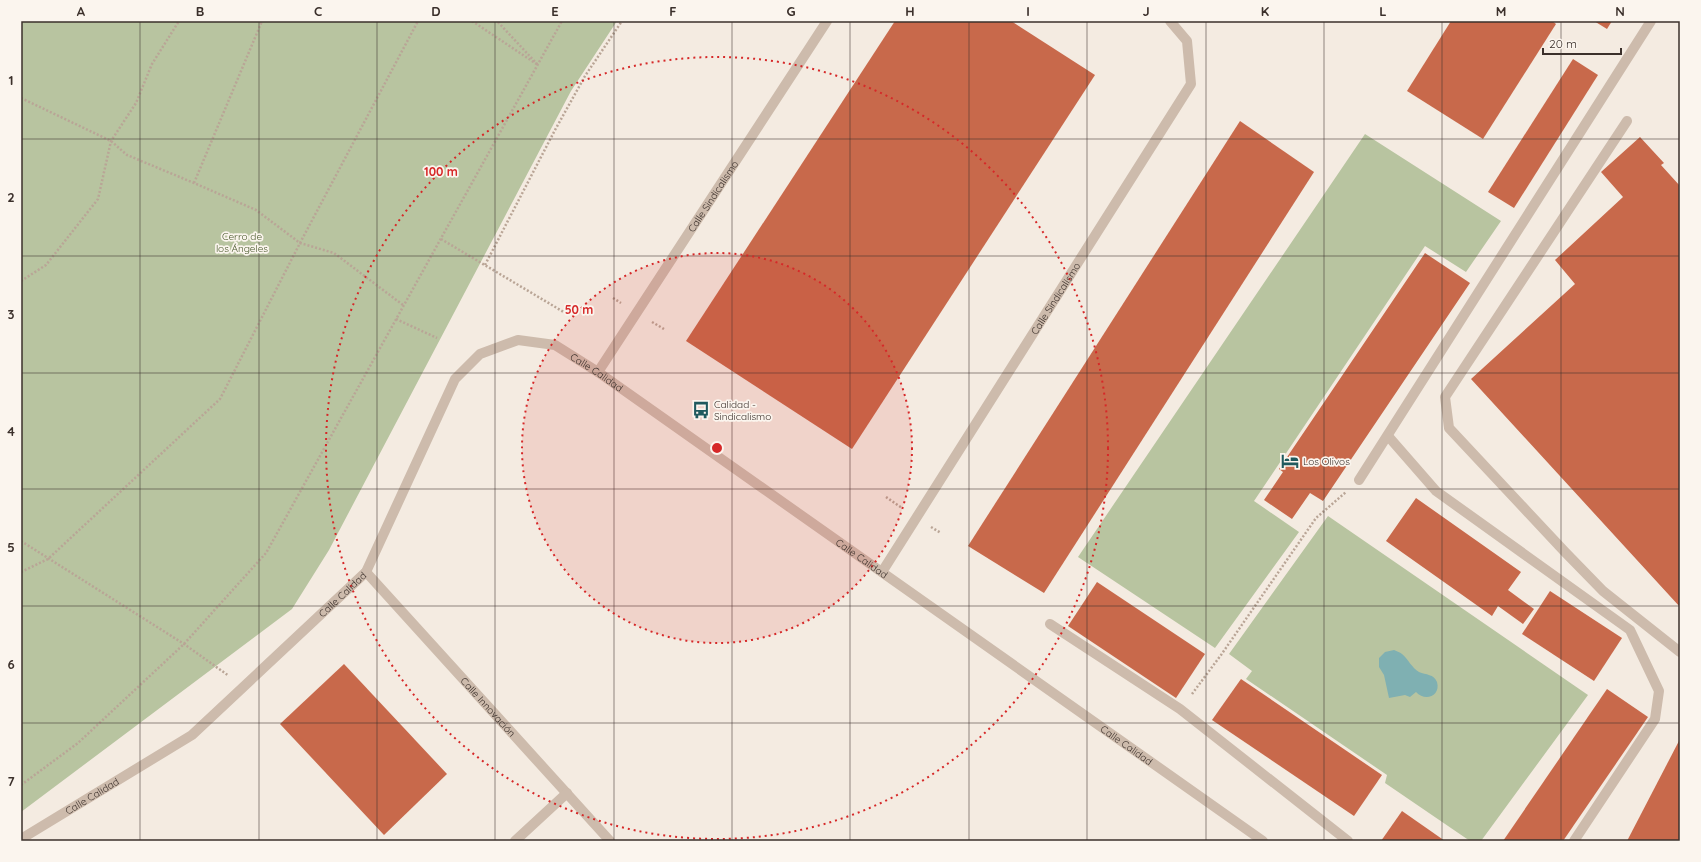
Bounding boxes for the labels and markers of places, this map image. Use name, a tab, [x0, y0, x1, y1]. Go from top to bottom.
place label: Calidad - Sindicalismo	[714, 398, 771, 423]
bus stop icon: Calidad - Sindicalismo	[691, 400, 711, 420]
centre of rings	[710, 441, 724, 455]
hotel icon: Los Olivos	[1280, 451, 1300, 471]
place label: Los Olivos	[1303, 455, 1350, 468]

